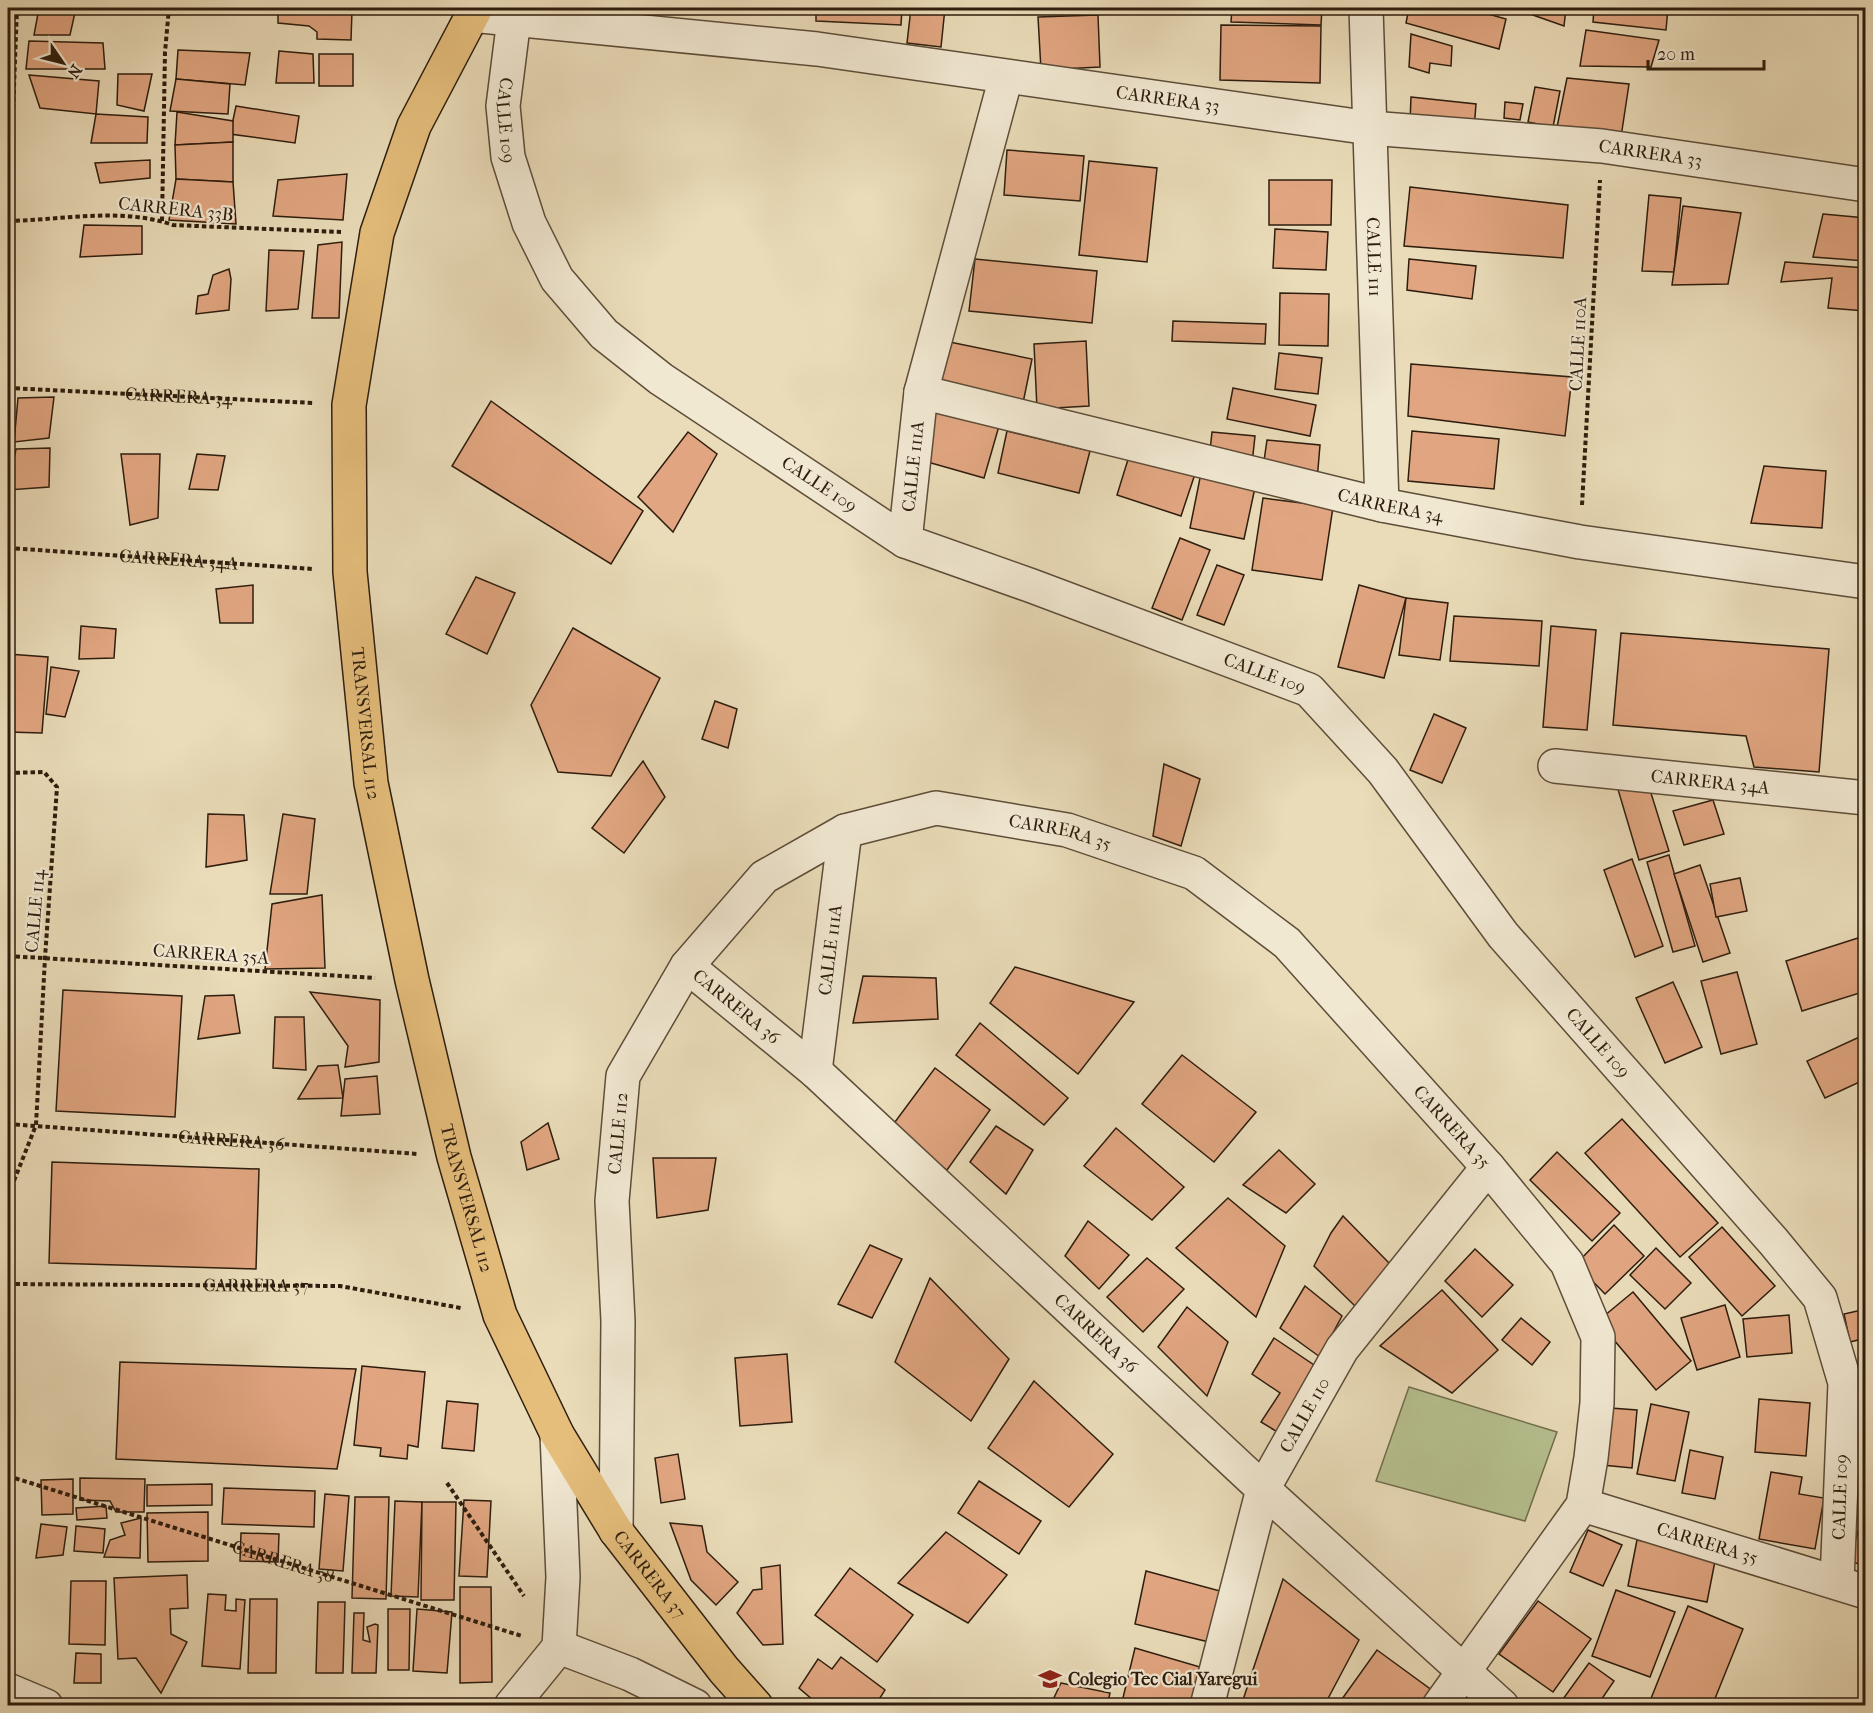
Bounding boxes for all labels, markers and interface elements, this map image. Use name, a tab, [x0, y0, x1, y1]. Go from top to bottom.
north arrow	[33, 33, 93, 93]
scale bar	[1648, 33, 1764, 71]
text: 20 m	[1657, 44, 1695, 65]
text: N	[63, 61, 86, 82]
street label: CALLE 109	[492, 76, 519, 166]
street label: CARRERA 33	[1115, 82, 1221, 117]
street label: CARRERA 33	[1597, 136, 1704, 172]
street label: CARRERA 33B	[117, 193, 235, 226]
street label: CALLE 111	[1362, 217, 1385, 297]
street label: CALLE 110A	[1566, 296, 1591, 392]
street label: CARRERA 34	[125, 384, 233, 410]
street label: CALLE 111A	[898, 420, 929, 513]
street label: CALLE 109	[778, 452, 861, 517]
street label: CARRERA 34	[1335, 484, 1445, 527]
street label: CARRERA 34A	[118, 546, 239, 575]
street label: TRANSVERSAL 112	[347, 646, 384, 802]
street label: CALLE 109	[1221, 649, 1309, 699]
street label: CARRERA 34A	[1650, 766, 1771, 799]
street label: CARRERA 35	[1007, 810, 1114, 855]
street label: CALLE 114	[21, 868, 50, 954]
street label: CALLE 111A	[815, 903, 847, 997]
street label: CARRERA 35A	[152, 940, 270, 969]
street label: CARRERA 36	[688, 965, 784, 1049]
street label: CALLE 109	[1561, 1004, 1634, 1082]
street label: CARRERA 35	[1409, 1081, 1495, 1173]
street label: CALLE 112	[604, 1091, 633, 1175]
street label: TRANSVERSAL 112	[436, 1122, 497, 1275]
street label: CARRERA 36	[177, 1126, 286, 1155]
street label: CARRERA 37	[203, 1275, 309, 1297]
street label: CARRERA 36	[1050, 1290, 1142, 1378]
street label: CALLE 110	[1276, 1374, 1335, 1457]
street label: CALLE 109	[1829, 1454, 1852, 1540]
street label: CARRERA 35	[1654, 1518, 1760, 1569]
street label: CARRERA 37	[609, 1527, 690, 1623]
street label: CARRERA 38	[229, 1536, 337, 1588]
school or university icon: Colegio Tec Cial Yaregui	[1037, 1666, 1063, 1692]
place label: Colegio Tec Cial Yaregui	[1068, 1669, 1258, 1690]

